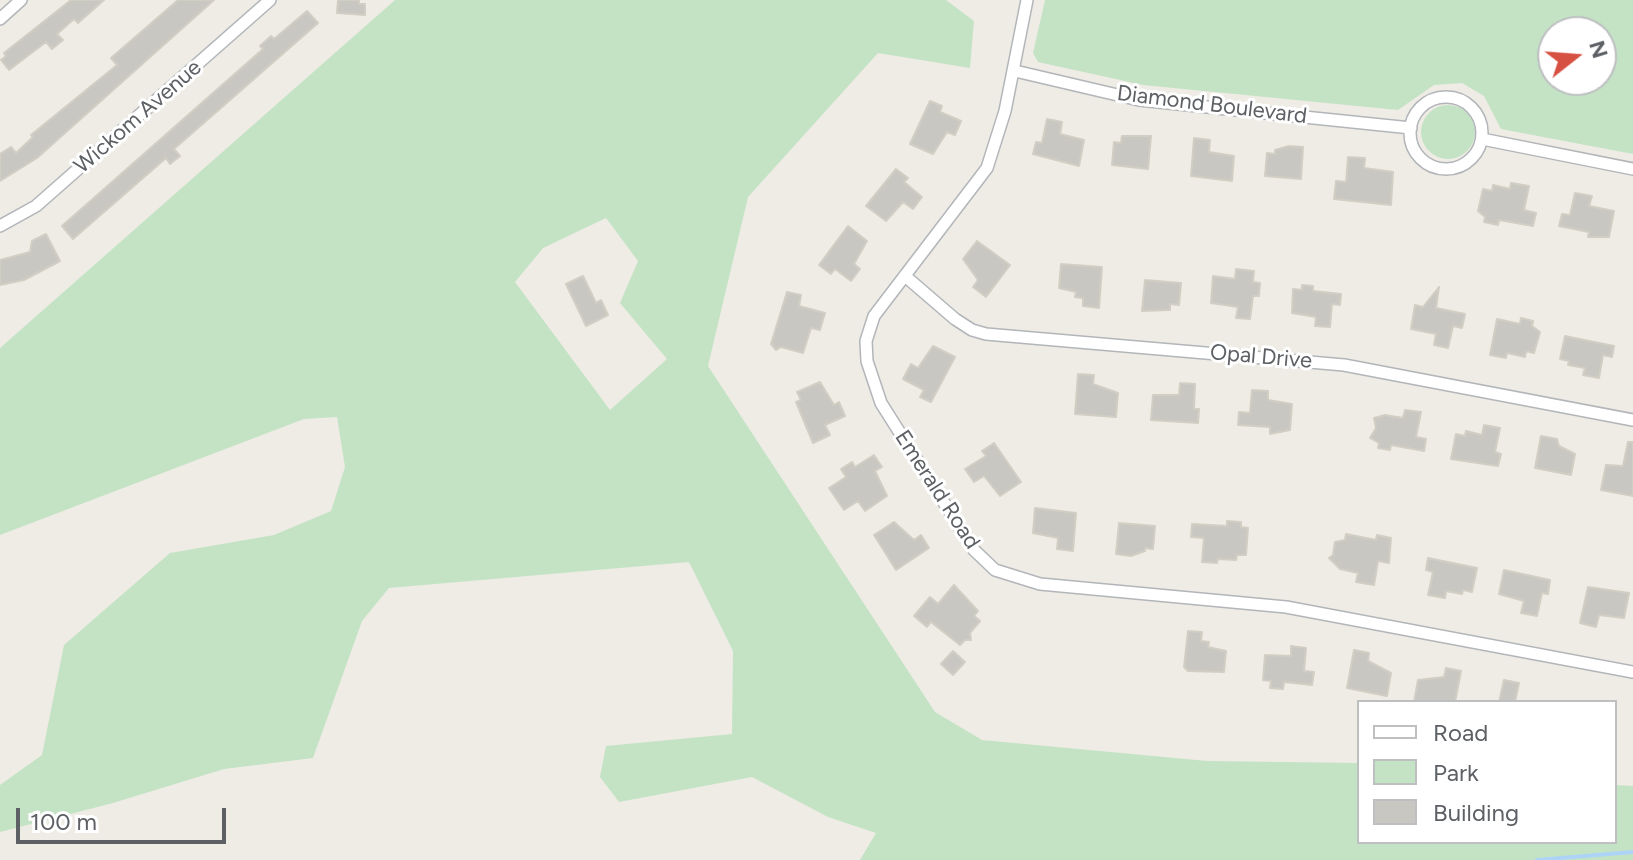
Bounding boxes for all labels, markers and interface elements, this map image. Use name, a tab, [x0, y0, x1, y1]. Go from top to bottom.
north arrow	[1537, 16, 1617, 96]
text: N	[1583, 37, 1614, 61]
street label: Wickom Avenue	[69, 55, 207, 179]
street label: Diamond Boulevard	[1115, 80, 1309, 130]
street label: Opal Drive	[1209, 339, 1313, 375]
street label: Emerald Road	[889, 426, 985, 554]
legend	[1357, 700, 1617, 844]
text: Road	[1433, 718, 1488, 747]
text: Park	[1433, 758, 1479, 787]
scale bar	[20, 792, 230, 842]
text: Building	[1433, 798, 1519, 827]
text: 100 m	[30, 807, 97, 836]

